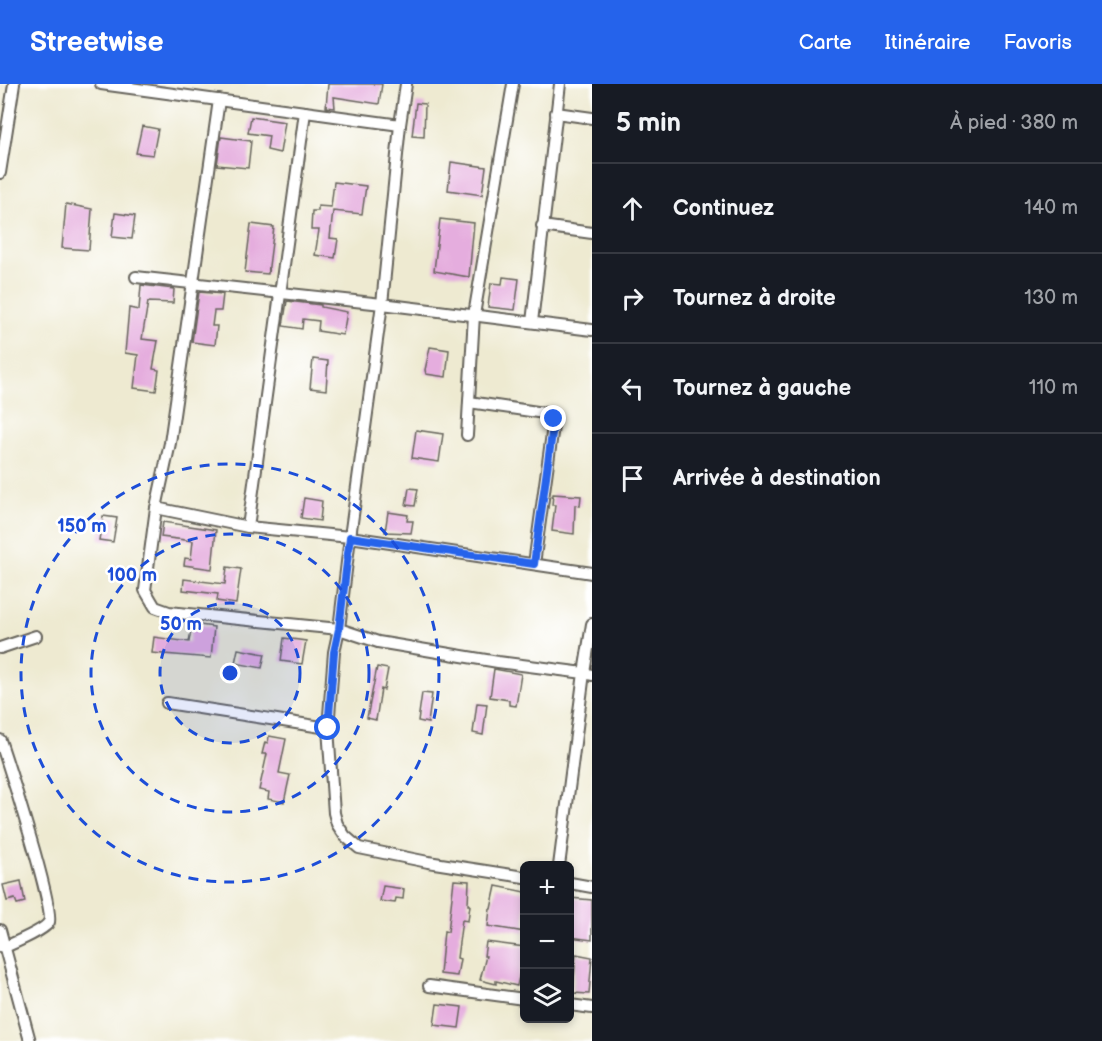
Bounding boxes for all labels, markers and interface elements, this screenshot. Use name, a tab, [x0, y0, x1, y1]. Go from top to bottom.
text: Streetwise	[30, 26, 163, 59]
text: Carte	[799, 30, 852, 55]
text: Itinéraire	[885, 30, 971, 55]
text: Favoris	[1004, 30, 1072, 55]
text: 5 min	[616, 108, 681, 139]
text: À pied · 380 m	[950, 111, 1078, 135]
icon: ahead	[616, 192, 649, 225]
text: Continuez	[673, 195, 774, 222]
text: 140 m	[1024, 196, 1078, 220]
icon: right	[616, 282, 649, 315]
text: Tournez à droite	[673, 285, 836, 312]
text: 130 m	[1024, 286, 1078, 310]
icon: left	[616, 372, 649, 405]
text: Tournez à gauche	[673, 375, 851, 402]
text: 110 m	[1029, 376, 1078, 400]
route end	[540, 405, 566, 431]
icon: arrive	[616, 462, 649, 495]
text: Arrivée à destination	[673, 465, 881, 492]
text: 150 m	[57, 516, 107, 537]
text: 100 m	[107, 565, 157, 586]
text: 50 m	[160, 614, 202, 635]
centre of rings	[220, 663, 240, 683]
route start	[314, 714, 340, 740]
map controls	[520, 861, 574, 1023]
button: +	[520, 861, 574, 915]
button: −	[520, 915, 574, 969]
button: layers	[520, 969, 574, 1023]

